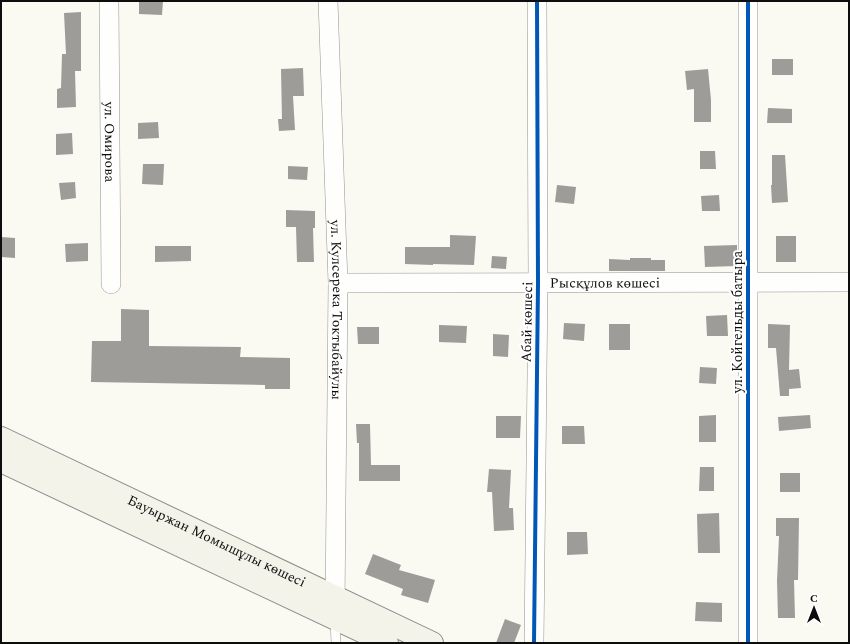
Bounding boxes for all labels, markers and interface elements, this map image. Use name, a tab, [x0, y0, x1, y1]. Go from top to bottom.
street label: ул. Омирова	[99, 101, 121, 183]
street label: ул. Кулсерека Токтыбайулы	[325, 218, 349, 400]
street label: ул. Койгельды батыра	[727, 251, 748, 394]
street label: Рысқұлов көшесі	[550, 272, 660, 293]
street label: Абай көшесі	[516, 281, 538, 363]
street label: Бауыржан Момышұлы көшесі	[124, 489, 310, 592]
north arrow	[794, 588, 834, 628]
text: С	[810, 590, 818, 607]

